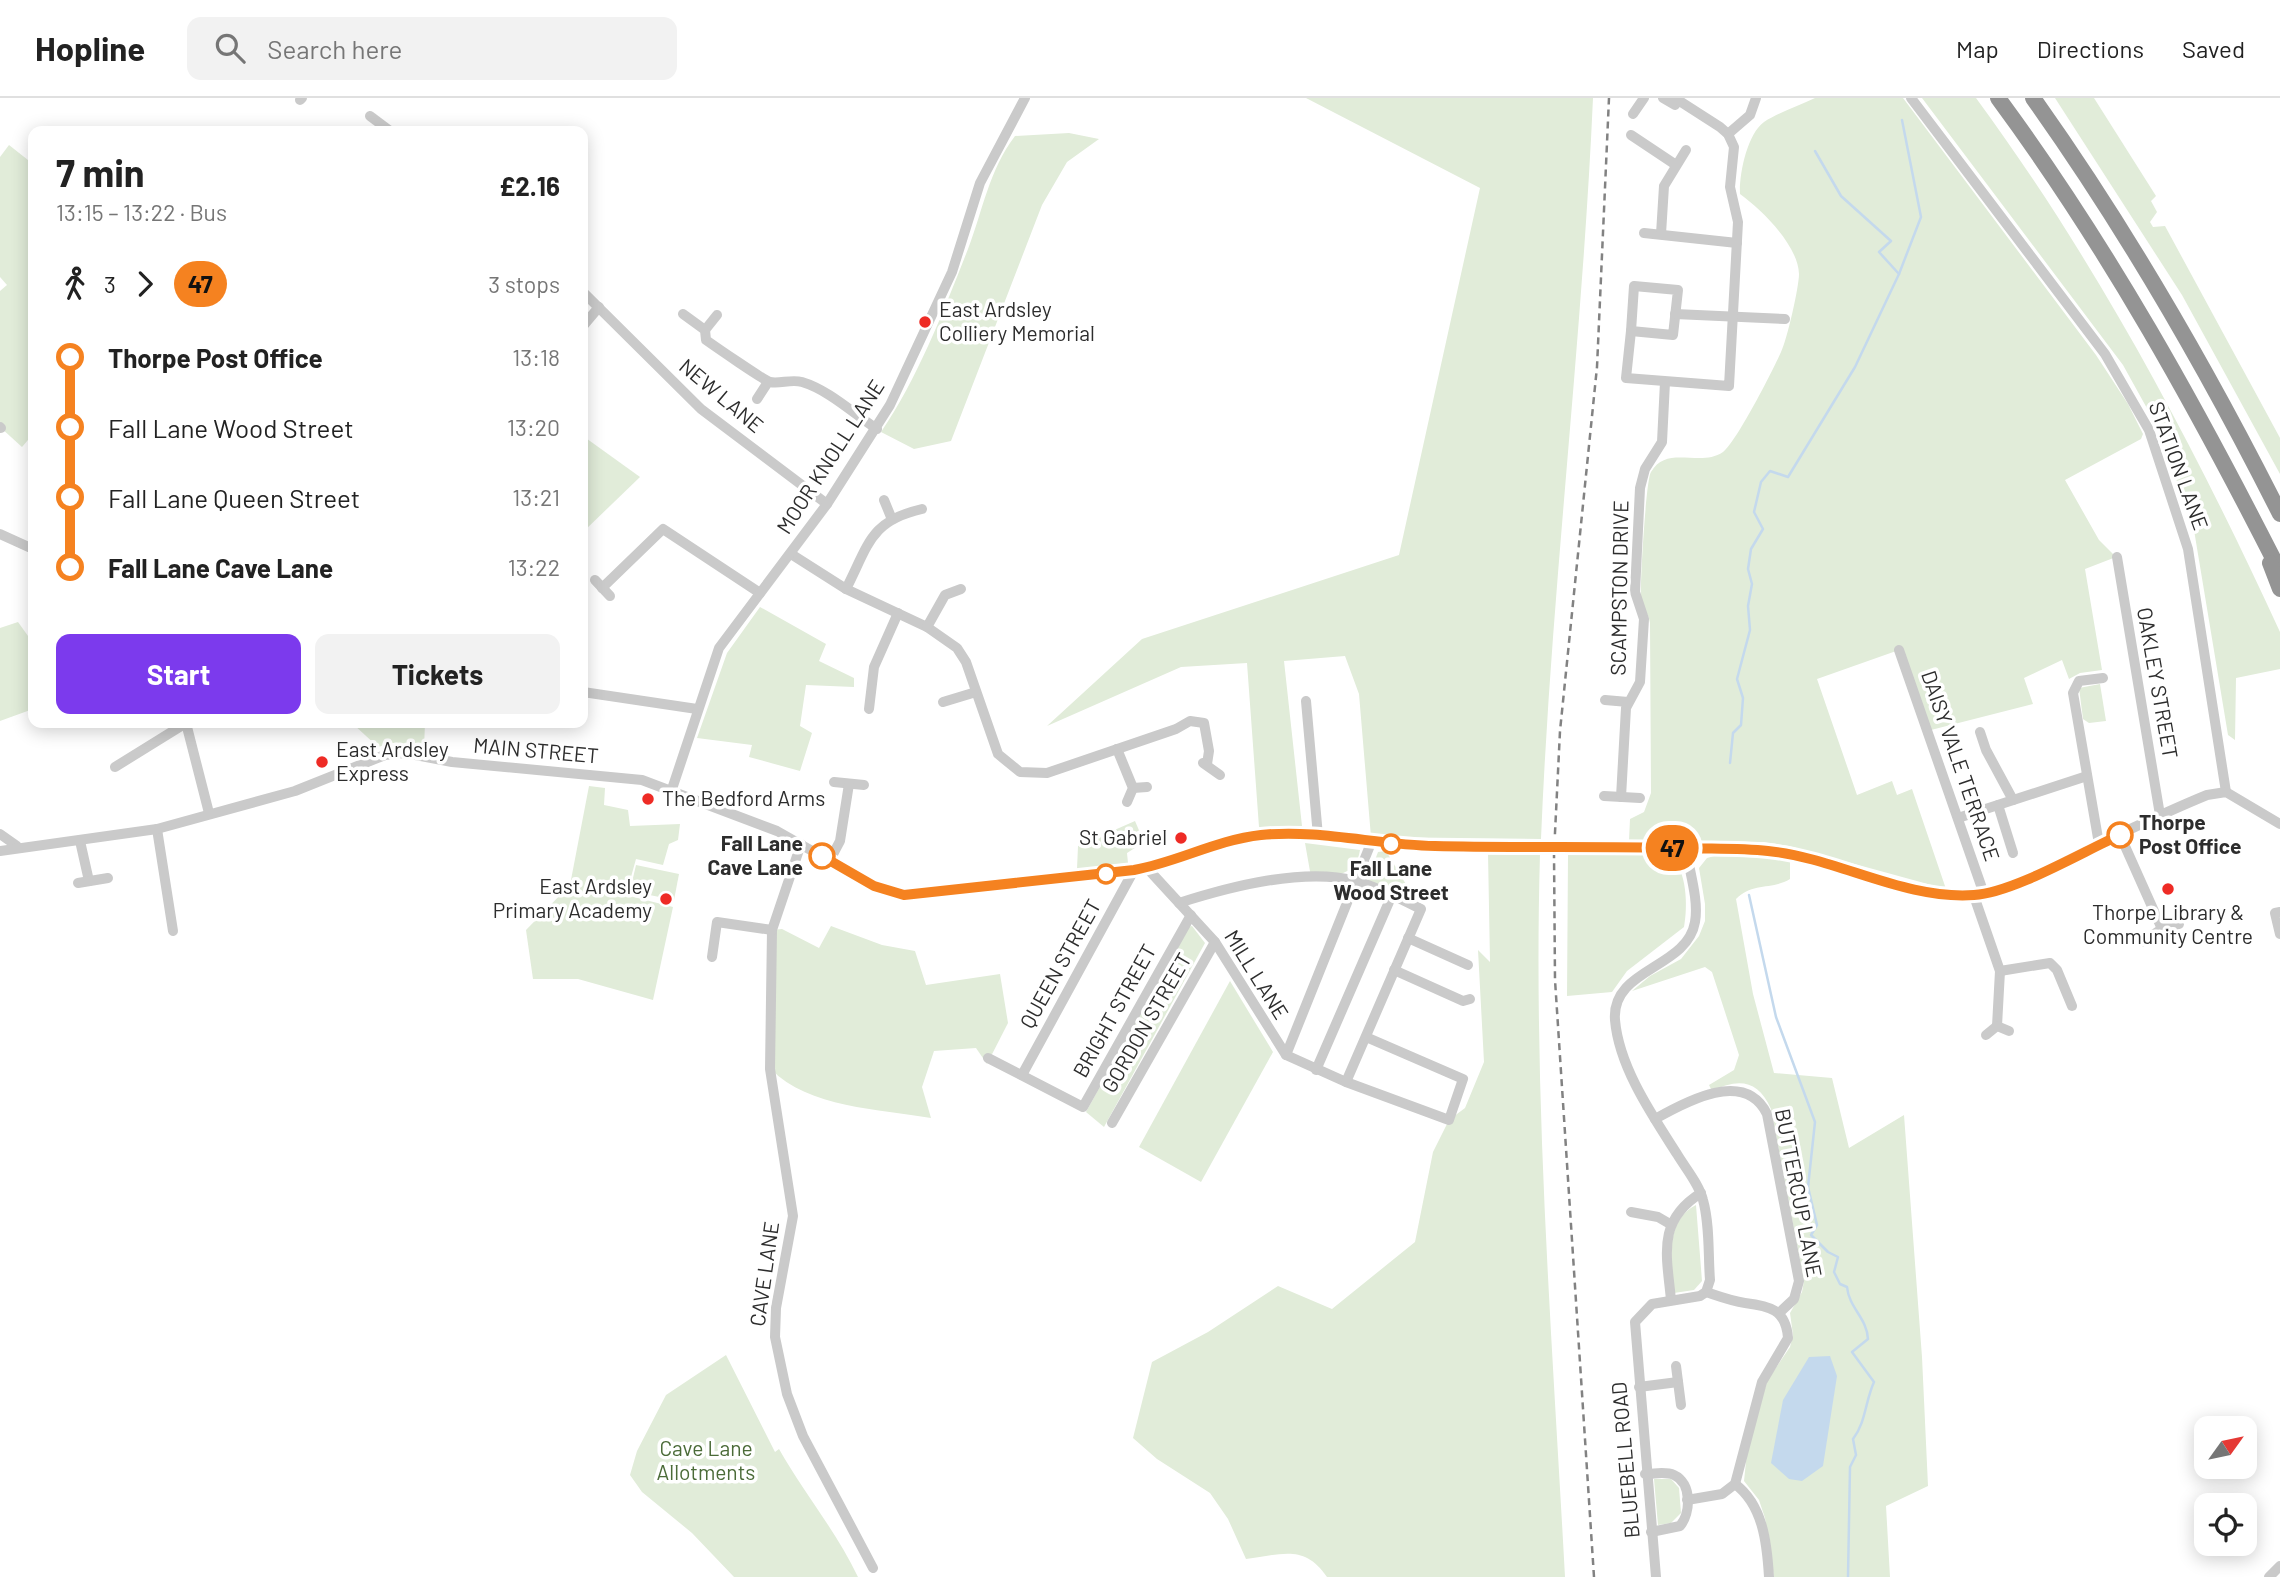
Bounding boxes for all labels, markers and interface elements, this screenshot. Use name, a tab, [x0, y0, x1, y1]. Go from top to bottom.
search box	[187, 17, 677, 80]
text: Hopline	[35, 28, 145, 68]
icon: search	[211, 29, 249, 67]
text: Search here	[267, 33, 402, 64]
text: Map	[1956, 34, 1999, 63]
text: Directions	[2037, 34, 2144, 63]
text: Saved	[2182, 34, 2245, 63]
text: 7 min	[56, 149, 145, 195]
text: £2.16	[499, 170, 560, 201]
text: 13:15 – 13:22 · Bus	[56, 198, 227, 226]
icon: walk	[56, 265, 94, 303]
icon: forward	[126, 265, 164, 303]
text: 47	[188, 269, 213, 298]
text: 3	[104, 270, 116, 298]
text: 3 stops	[488, 270, 560, 298]
place label: East Ardsley Colliery Memorial	[939, 296, 1095, 345]
marker: East Ardsley Colliery Memorial	[917, 314, 933, 330]
text: Thorpe Post Office	[108, 342, 323, 373]
text: 13:18	[512, 343, 560, 371]
street label: NEW LANE	[675, 353, 769, 437]
street label: MOOR KNOLL LANE	[771, 375, 889, 538]
street label: STATION LANE	[2145, 398, 2214, 533]
text: Fall Lane Wood Street	[108, 412, 354, 443]
text: 13:20	[507, 413, 560, 441]
text: Fall Lane Queen Street	[108, 482, 360, 513]
text: 13:21	[512, 483, 560, 511]
street label: SCAMPSTON DRIVE	[1604, 500, 1633, 676]
text: Fall Lane Cave Lane	[108, 552, 333, 583]
text: 13:22	[508, 553, 560, 581]
street label: OAKLEY STREET	[2133, 605, 2184, 760]
button: Start	[56, 634, 301, 714]
button: Tickets	[315, 634, 560, 714]
street label: DAISY VALE TERRACE	[1917, 667, 2006, 864]
street label: MAIN STREET	[472, 732, 600, 767]
place label: East Ardsley Express	[336, 736, 449, 785]
marker: East Ardsley Express	[314, 754, 330, 770]
place label: The Bedford Arms	[662, 785, 825, 810]
marker: The Bedford Arms	[640, 791, 656, 807]
place label: Thorpe Post Office	[2139, 809, 2241, 858]
marker: Thorpe Post Office	[2107, 822, 2133, 848]
place label: St Gabriel	[1079, 824, 1167, 849]
line badge: 47	[1640, 825, 1704, 871]
place label: Fall Lane Cave Lane	[708, 830, 803, 879]
marker: St Gabriel	[1173, 830, 1189, 846]
text: 47	[1660, 833, 1684, 862]
marker: Fall Lane Wood Street	[1381, 834, 1401, 854]
marker: Fall Lane Cave Lane	[809, 843, 835, 869]
place label: Fall Lane Wood Street	[1333, 855, 1449, 904]
unlabelled marker	[1096, 864, 1116, 884]
place label: East Ardsley Primary Academy	[493, 873, 652, 922]
marker: Thorpe Library & Community Centre	[2160, 881, 2176, 897]
marker: East Ardsley Primary Academy	[658, 891, 674, 907]
street label: QUEEN STREET	[1014, 894, 1105, 1032]
place label: Thorpe Library & Community Centre	[2083, 899, 2253, 948]
street label: MILL LANE	[1220, 925, 1295, 1024]
street label: BRIGHT STREET	[1067, 939, 1161, 1081]
street label: GORDON STREET	[1096, 948, 1196, 1097]
street label: BUTTERCUP LANE	[1771, 1106, 1828, 1279]
street label: CAVE LANE	[744, 1220, 783, 1328]
street label: BLUEBELL ROAD	[1605, 1381, 1644, 1539]
north arrow	[2194, 1416, 2258, 1479]
map controls	[2194, 1416, 2257, 1556]
park label: Cave Lane Allotments	[657, 1435, 755, 1484]
button: locate	[2194, 1493, 2257, 1556]

